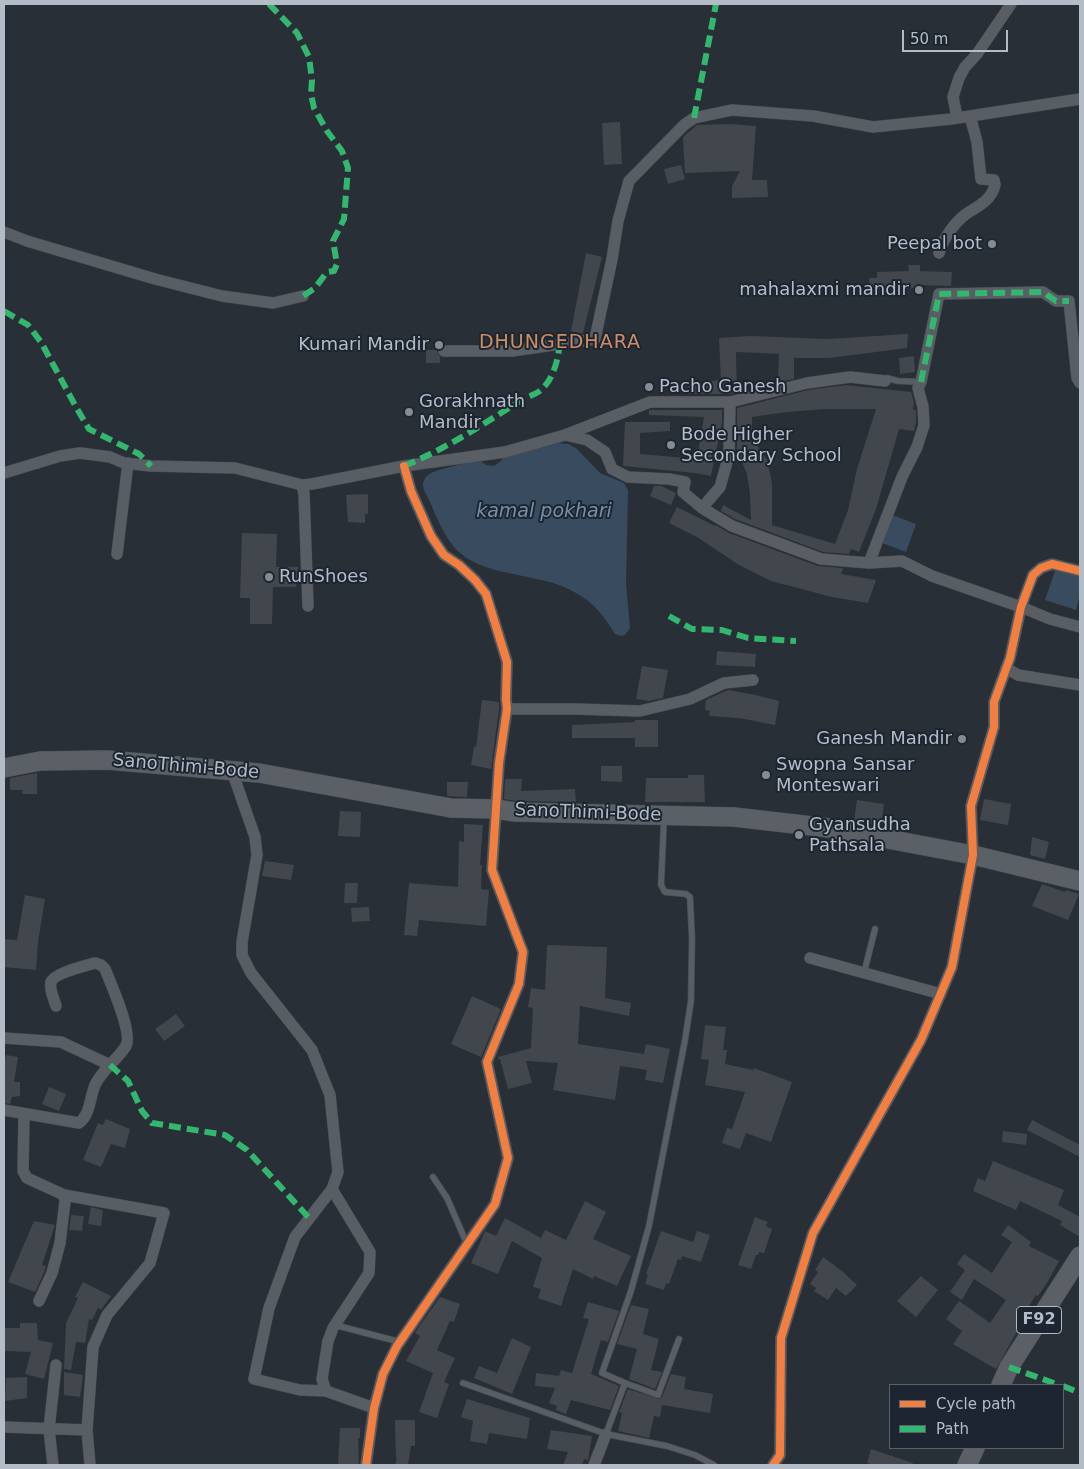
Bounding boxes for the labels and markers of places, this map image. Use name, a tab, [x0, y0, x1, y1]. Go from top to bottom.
place label: Peepal bot	[887, 233, 982, 255]
marker: Peepal bot	[986, 238, 998, 250]
place label: mahalaxmi mandir	[739, 279, 909, 301]
marker: mahalaxmi mandir	[913, 284, 925, 296]
place label: Kumari Mandir	[298, 334, 429, 356]
marker: Kumari Mandir	[433, 339, 445, 351]
place label: Pacho Ganesh	[659, 376, 786, 398]
marker: Pacho Ganesh	[643, 381, 655, 393]
place label: Gorakhnath Mandir	[419, 391, 525, 434]
marker: Gorakhnath Mandir	[403, 406, 415, 418]
place label: Bode Higher Secondary School	[681, 424, 842, 466]
marker: Bode Higher Secondary School	[665, 439, 677, 451]
place label: RunShoes	[279, 566, 368, 588]
marker: RunShoes	[263, 571, 275, 583]
place label: Ganesh Mandir	[816, 728, 952, 750]
marker: Ganesh Mandir	[956, 733, 968, 745]
place label: Swopna Sansar Monteswari	[776, 754, 914, 796]
marker: Swopna Sansar Monteswari	[760, 769, 772, 781]
place label: Gyansudha Pathsala	[809, 814, 911, 856]
marker: Gyansudha Pathsala	[793, 829, 805, 841]

